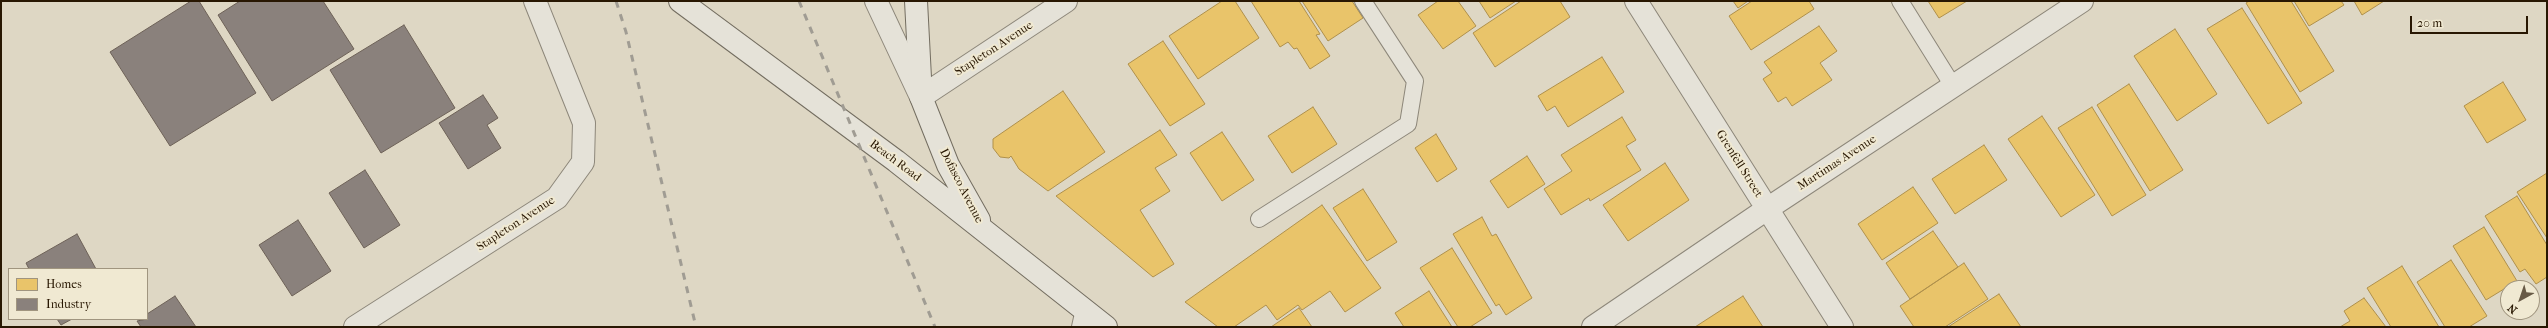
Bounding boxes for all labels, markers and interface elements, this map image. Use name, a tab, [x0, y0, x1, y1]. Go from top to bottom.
scale bar	[2412, 8, 2530, 34]
text: 20 m	[2417, 16, 2442, 30]
street label: Stapleton Avenue	[952, 18, 1036, 80]
street label: Grenfell Street	[1712, 128, 1766, 200]
street label: Martimas Avenue	[1795, 132, 1879, 194]
street label: Beach Road	[866, 137, 924, 185]
street label: Dofasco Avenue	[936, 146, 986, 226]
street label: Stapleton Avenue	[474, 193, 558, 255]
legend	[8, 268, 148, 320]
text: Homes	[46, 277, 82, 291]
north arrow	[2500, 280, 2540, 320]
text: Industry	[46, 297, 91, 311]
text: N	[2505, 301, 2520, 316]

